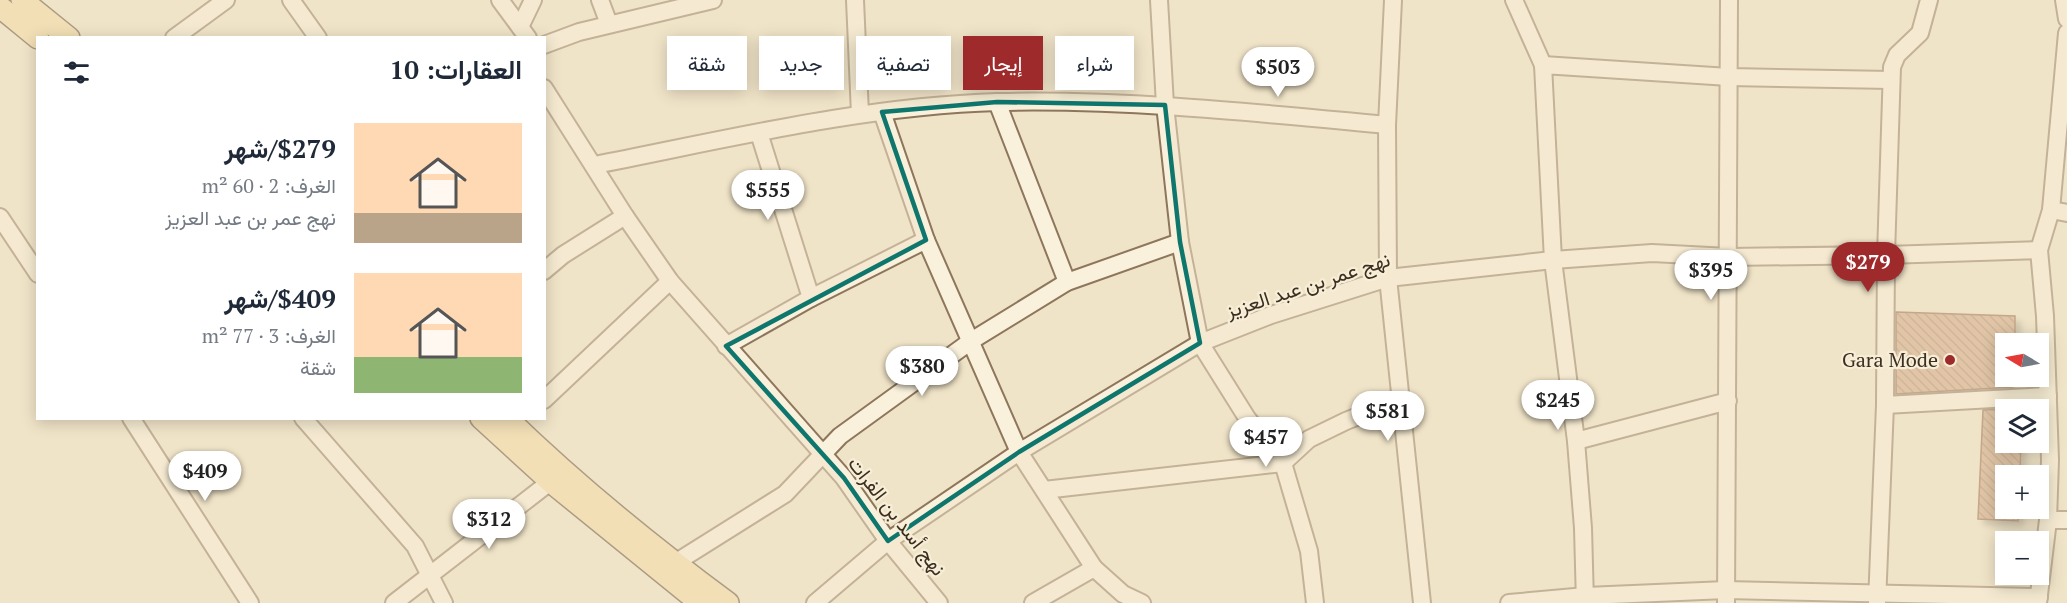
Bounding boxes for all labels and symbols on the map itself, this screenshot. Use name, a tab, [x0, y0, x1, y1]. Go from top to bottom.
pin: $503	[1242, 47, 1314, 98]
pin: $555	[732, 170, 804, 221]
pin: $279	[1832, 242, 1904, 293]
street label: نهج عمر بن عبد العزيز	[1221, 245, 1394, 325]
pin: $395	[1675, 250, 1747, 301]
north arrow	[1995, 333, 2049, 387]
pin: $380	[886, 346, 958, 397]
place label: Gara Mode	[1842, 346, 1938, 373]
marker: Gara Mode	[1943, 353, 1957, 367]
pin: $245	[1522, 380, 1594, 431]
pin: $581	[1352, 391, 1424, 442]
pin: $457	[1230, 417, 1302, 468]
pin: $409	[169, 451, 241, 502]
street label: نهج أسد بن الفرات	[842, 451, 952, 581]
pin: $312	[453, 499, 525, 550]

